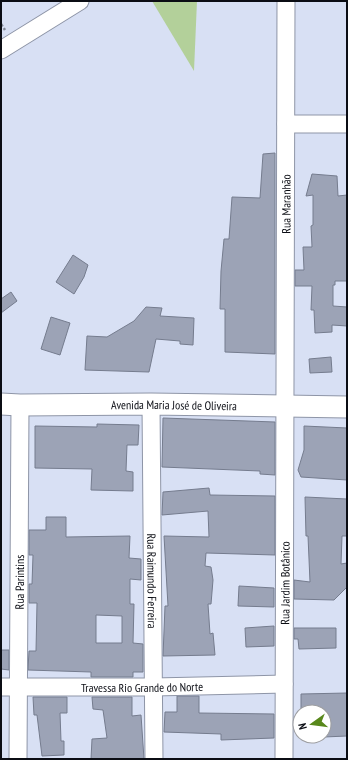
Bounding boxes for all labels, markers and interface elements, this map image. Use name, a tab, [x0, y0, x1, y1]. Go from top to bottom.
street label: Rua Maranhão	[278, 174, 293, 234]
street label: Avenida Maria José de Oliveira	[111, 396, 237, 413]
street label: Rua Raimundo Ferreira	[145, 533, 160, 629]
street label: Rua Jardim Botânico	[277, 541, 292, 625]
street label: Rua Parintins	[11, 555, 27, 609]
street label: Travessa Rio Grande do Norte	[81, 678, 203, 695]
north arrow	[292, 704, 332, 744]
text: N	[295, 722, 310, 731]

